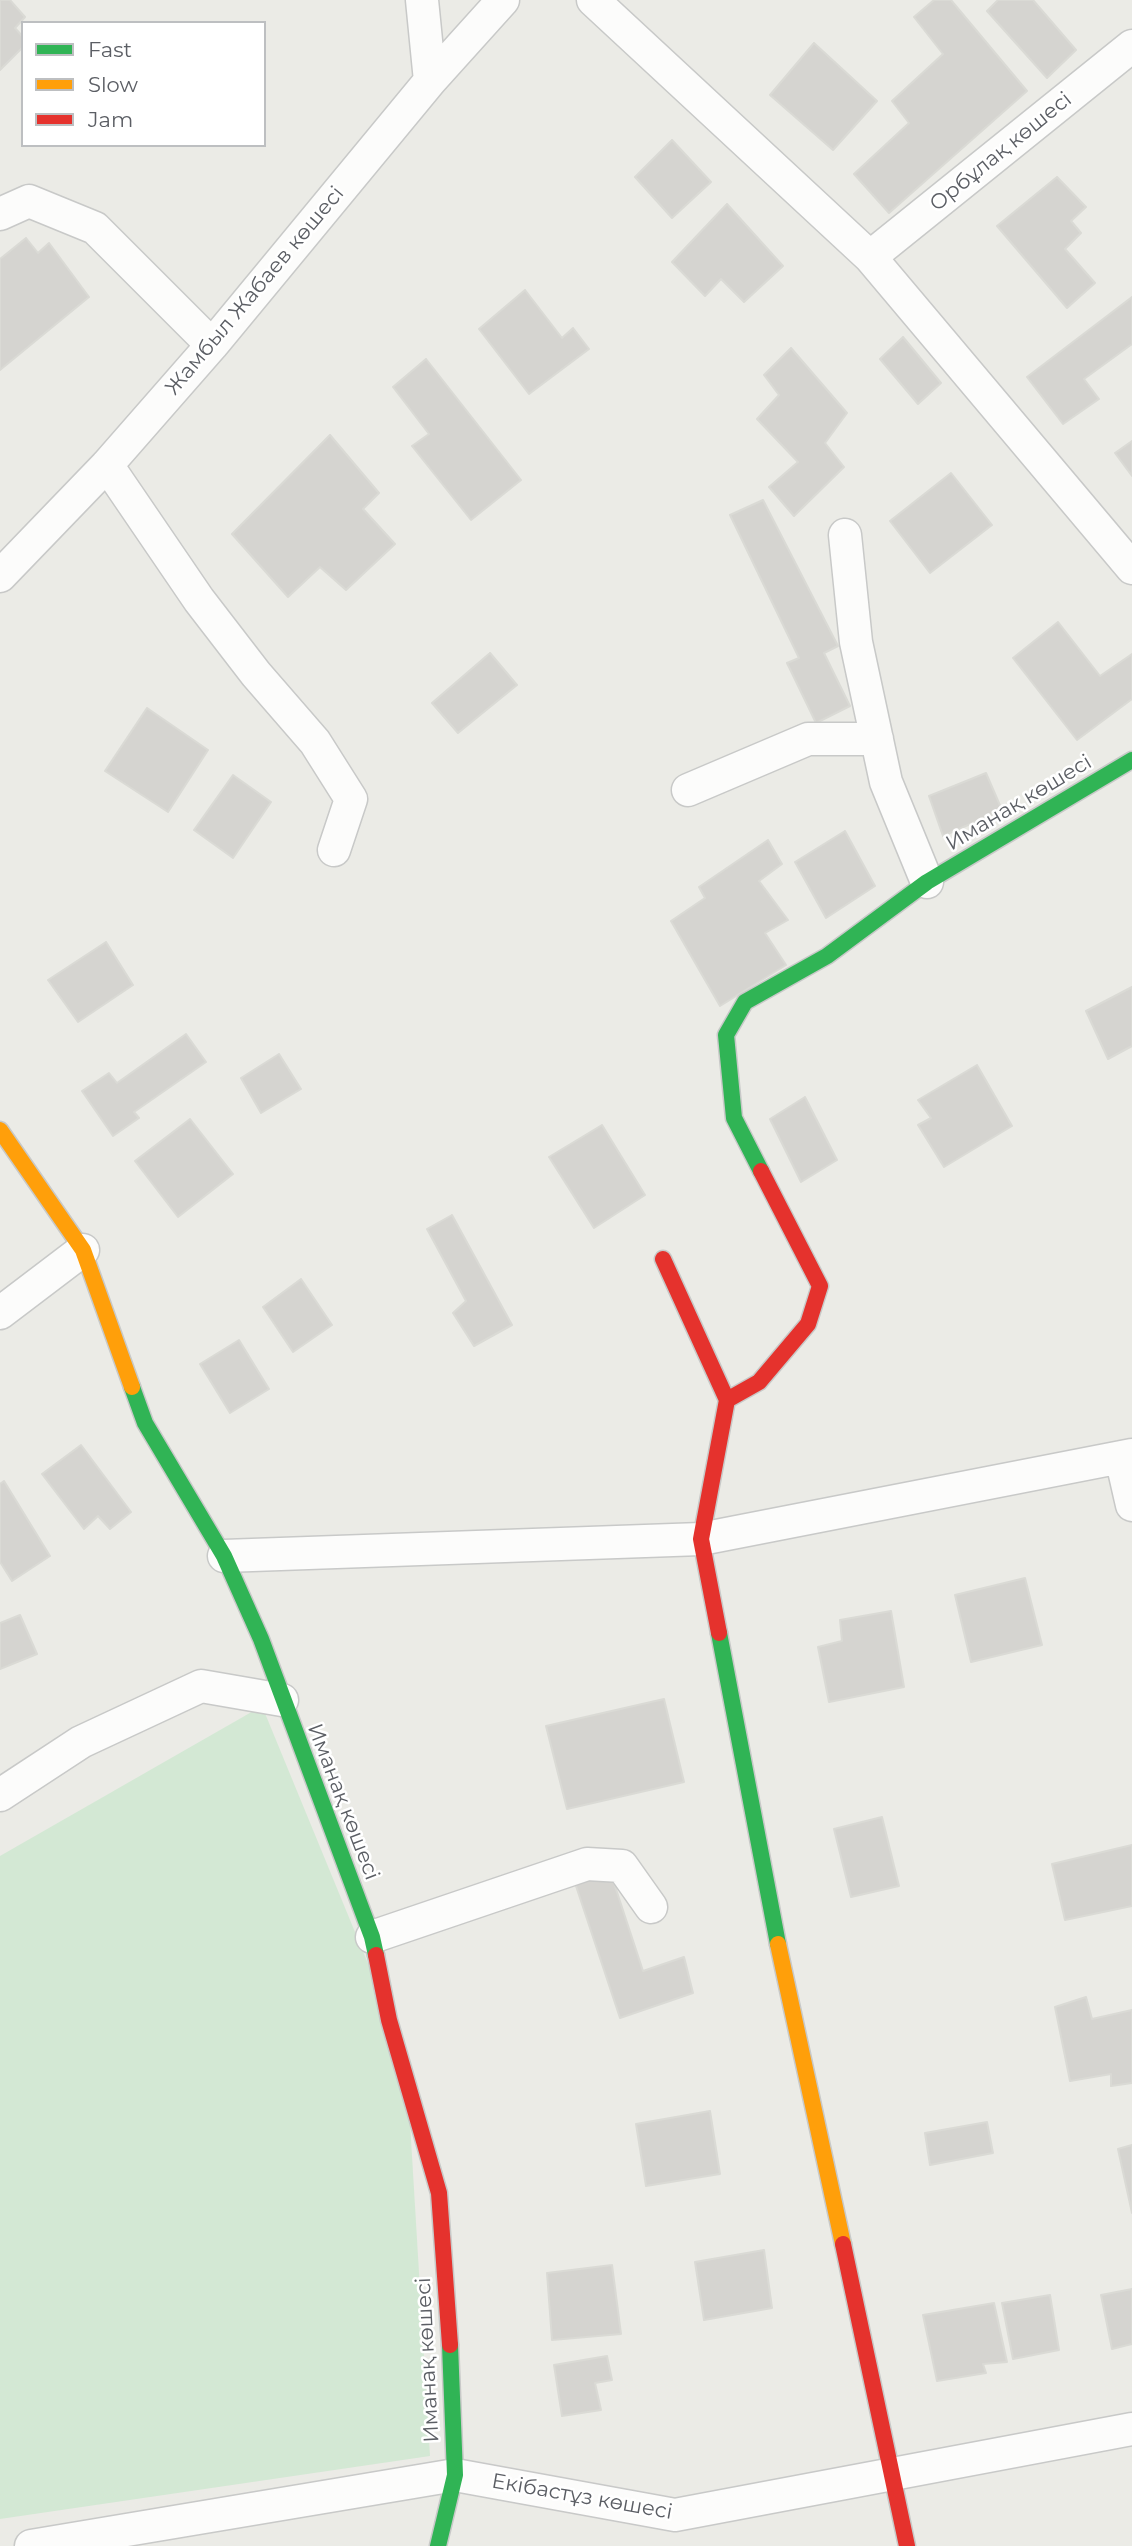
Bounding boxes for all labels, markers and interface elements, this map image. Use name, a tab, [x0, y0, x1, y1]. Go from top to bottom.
legend	[21, 21, 266, 147]
text: Fast	[88, 37, 132, 62]
text: Slow	[88, 72, 138, 97]
street label: Орбұлақ көшесі	[925, 87, 1077, 217]
text: Jam	[88, 107, 133, 132]
street label: Жамбыл Жабаев көшесі	[160, 182, 350, 400]
street label: Иманақ көшесі	[942, 750, 1096, 856]
street label: Иманақ көшесі	[302, 1720, 384, 1884]
street label: Иманақ көшесі	[411, 2277, 445, 2443]
street label: Екібастұз көшесі	[490, 2469, 674, 2525]

